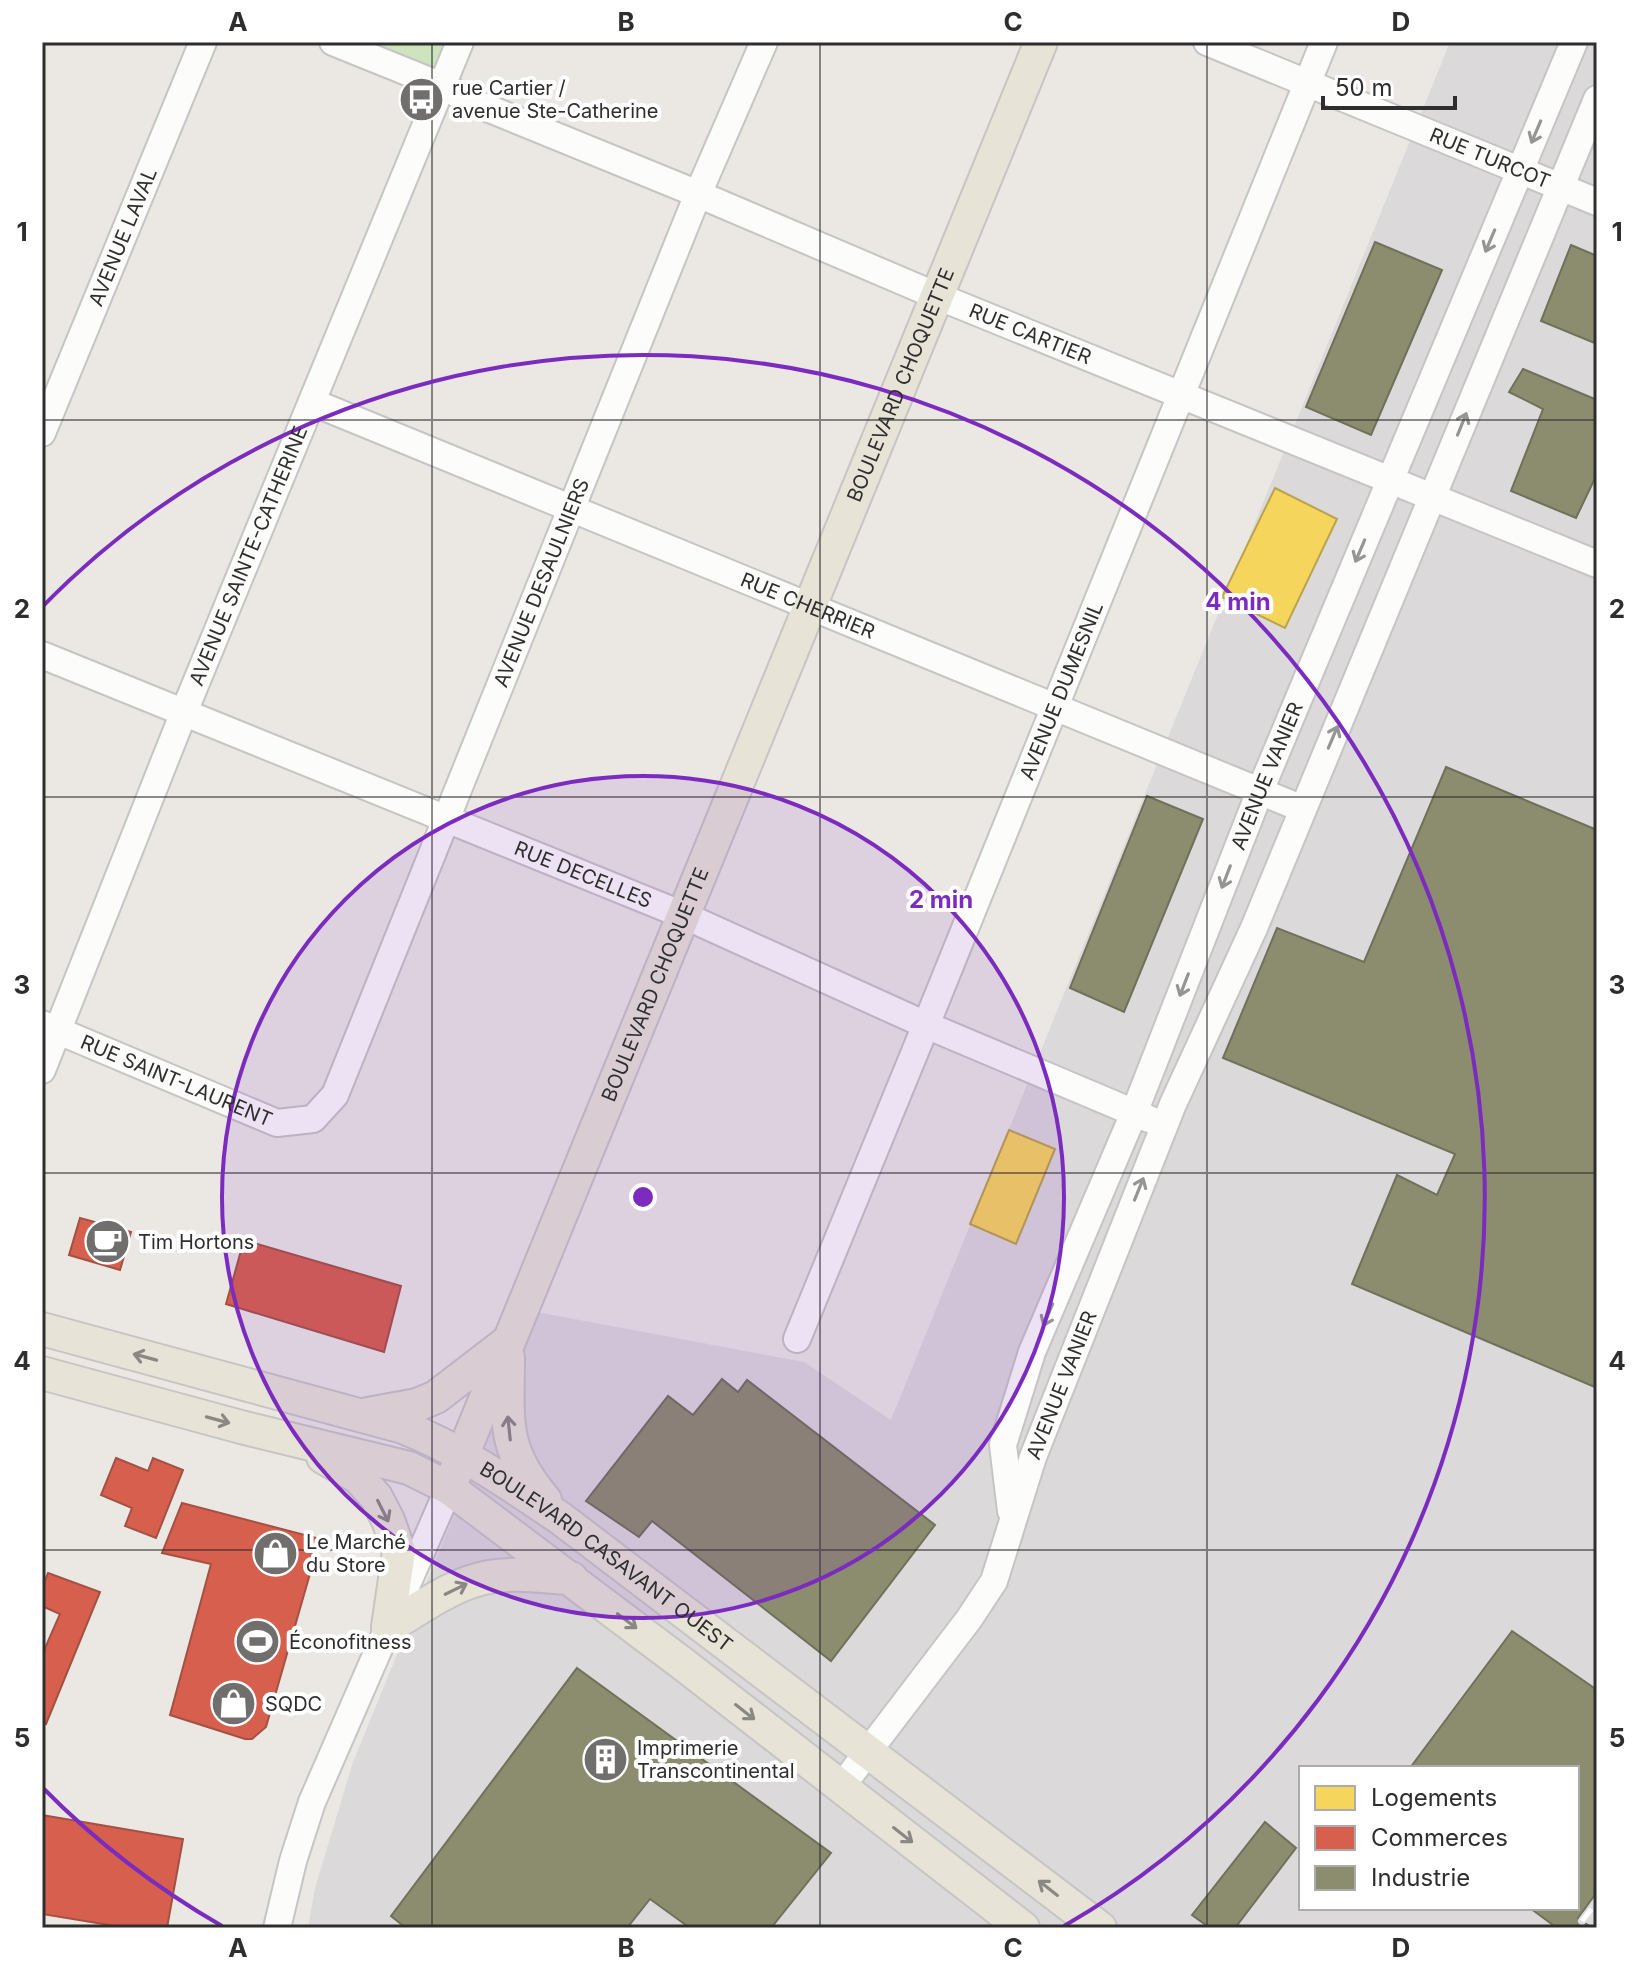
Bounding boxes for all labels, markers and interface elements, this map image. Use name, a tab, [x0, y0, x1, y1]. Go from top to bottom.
text: A	[228, 6, 248, 37]
text: B	[617, 6, 635, 37]
text: C	[1003, 6, 1023, 37]
text: D	[1392, 6, 1410, 37]
scale bar	[1323, 60, 1455, 110]
text: 50 m	[1335, 73, 1393, 102]
bus stop icon: rue Cartier / avenue Ste-Catherine	[397, 75, 445, 123]
place label: rue Cartier / avenue Ste-Catherine	[452, 76, 658, 123]
one-way arrow	[1528, 119, 1543, 144]
street label: RUE TURCOT	[1426, 123, 1554, 194]
street label: AVENUE LAVAL	[84, 164, 162, 310]
text: 1	[16, 216, 28, 247]
text: 1	[1611, 216, 1623, 247]
one-way arrow	[1482, 229, 1497, 253]
street label: BOULEVARD CHOQUETTE	[842, 264, 959, 505]
street label: RUE CARTIER	[966, 298, 1095, 369]
one-way arrow	[1456, 412, 1471, 437]
street label: AVENUE SAINTE-CATHERINE	[184, 422, 312, 689]
street label: AVENUE DESAULNIERS	[489, 475, 594, 691]
one-way arrow	[1352, 538, 1366, 562]
street label: RUE CHERRIER	[737, 567, 879, 644]
text: 4 min	[1205, 587, 1271, 616]
text: 2	[14, 593, 30, 624]
text: 2	[1609, 593, 1625, 624]
street label: AVENUE DUMESNIL	[1015, 598, 1108, 783]
street label: AVENUE VANIER	[1226, 698, 1308, 853]
one-way arrow	[1327, 725, 1341, 750]
street label: RUE DECELLES	[511, 836, 655, 913]
street label: BOULEVARD CHOQUETTE	[597, 864, 714, 1105]
one-way arrow	[1218, 864, 1232, 889]
text: 2 min	[909, 885, 973, 914]
text: 3	[14, 969, 30, 1000]
text: 3	[1609, 969, 1625, 1000]
one-way arrow	[1176, 972, 1190, 997]
street label: RUE SAINT-LAURENT	[77, 1030, 276, 1132]
one-way arrow	[1133, 1177, 1147, 1202]
centre of rings	[629, 1183, 657, 1211]
cafe icon: Tim Hortons	[83, 1218, 131, 1266]
place label: Tim Hortons	[138, 1230, 254, 1254]
one-way arrow	[1039, 1302, 1054, 1327]
street label: AVENUE VANIER	[1021, 1307, 1102, 1463]
text: 4	[13, 1345, 31, 1376]
text: 4	[1608, 1345, 1626, 1376]
one-way arrow	[132, 1349, 158, 1364]
one-way arrow	[204, 1414, 230, 1429]
one-way arrow	[502, 1415, 517, 1441]
street label: BOULEVARD CASAVANT OUEST	[476, 1457, 737, 1657]
one-way arrow	[376, 1499, 392, 1523]
shop icon: Le Marché du Store	[251, 1529, 299, 1577]
place label: Le Marché du Store	[306, 1530, 406, 1577]
one-way arrow	[444, 1581, 468, 1596]
one-way arrow	[616, 1613, 637, 1630]
sports icon: Éconofitness	[234, 1618, 282, 1666]
place label: Éconofitness	[289, 1629, 412, 1654]
shop icon: SQDC	[210, 1680, 258, 1728]
place label: SQDC	[265, 1692, 322, 1716]
one-way arrow	[734, 1703, 755, 1720]
text: 5	[14, 1722, 30, 1753]
text: 5	[1609, 1722, 1625, 1753]
building icon: Imprimerie Transcontinental	[582, 1736, 630, 1784]
place label: Imprimerie Transcontinental	[637, 1736, 795, 1783]
legend	[1299, 1766, 1579, 1910]
text: Logements	[1371, 1783, 1497, 1812]
text: Commerces	[1371, 1823, 1508, 1852]
one-way arrow	[892, 1826, 913, 1843]
text: Industrie	[1371, 1863, 1470, 1892]
one-way arrow	[1038, 1879, 1059, 1896]
text: A	[228, 1932, 248, 1963]
text: B	[617, 1932, 635, 1963]
text: C	[1003, 1932, 1023, 1963]
text: D	[1392, 1932, 1410, 1963]

